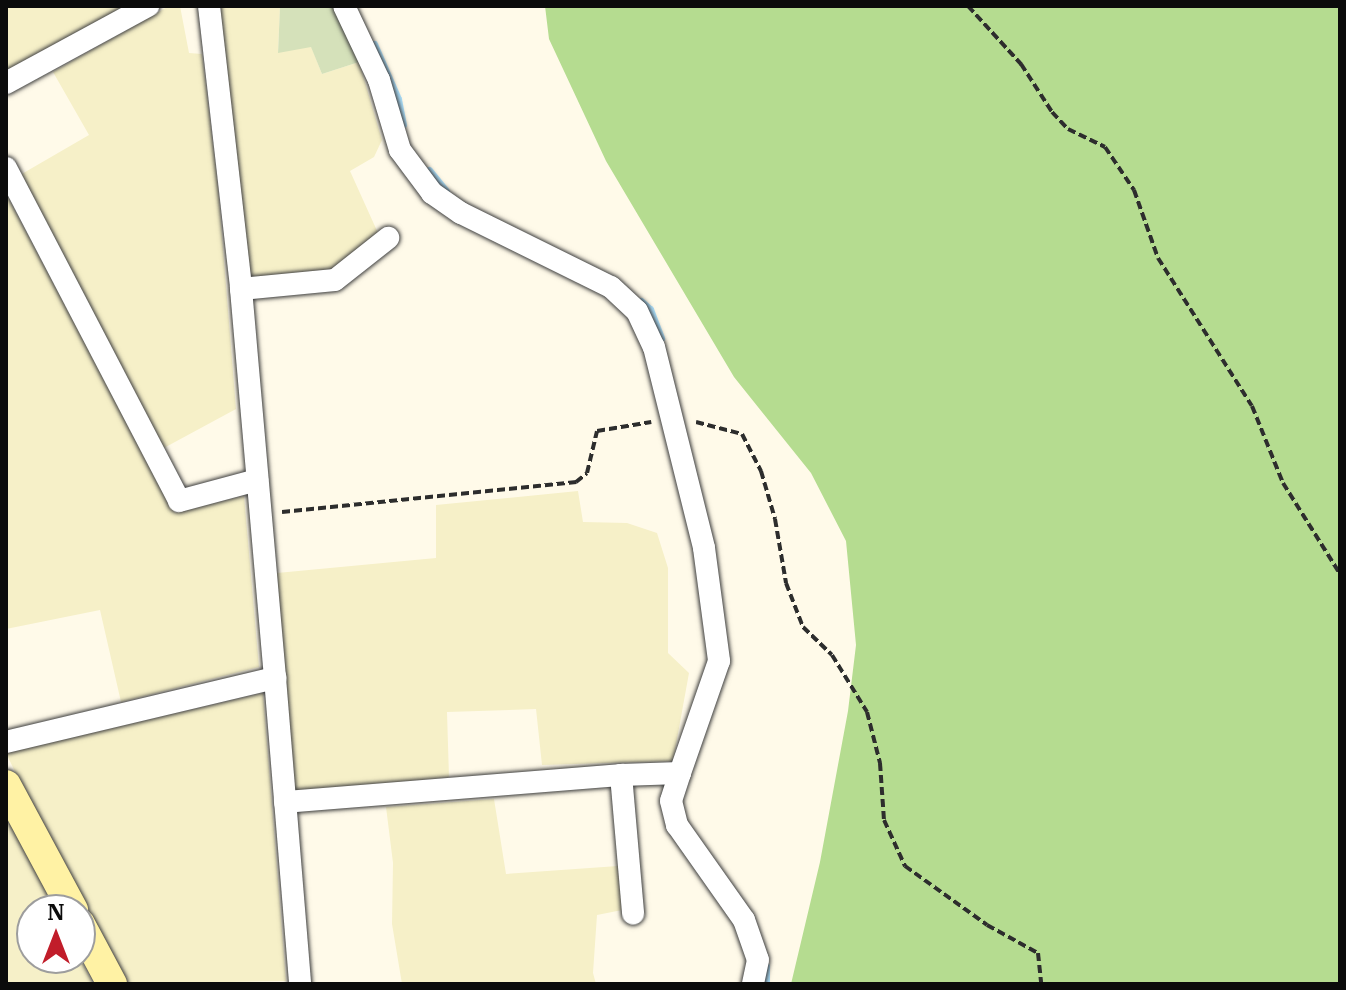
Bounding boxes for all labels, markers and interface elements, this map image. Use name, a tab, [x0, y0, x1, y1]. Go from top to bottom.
north arrow	[16, 894, 96, 974]
text: N	[47, 897, 65, 926]

